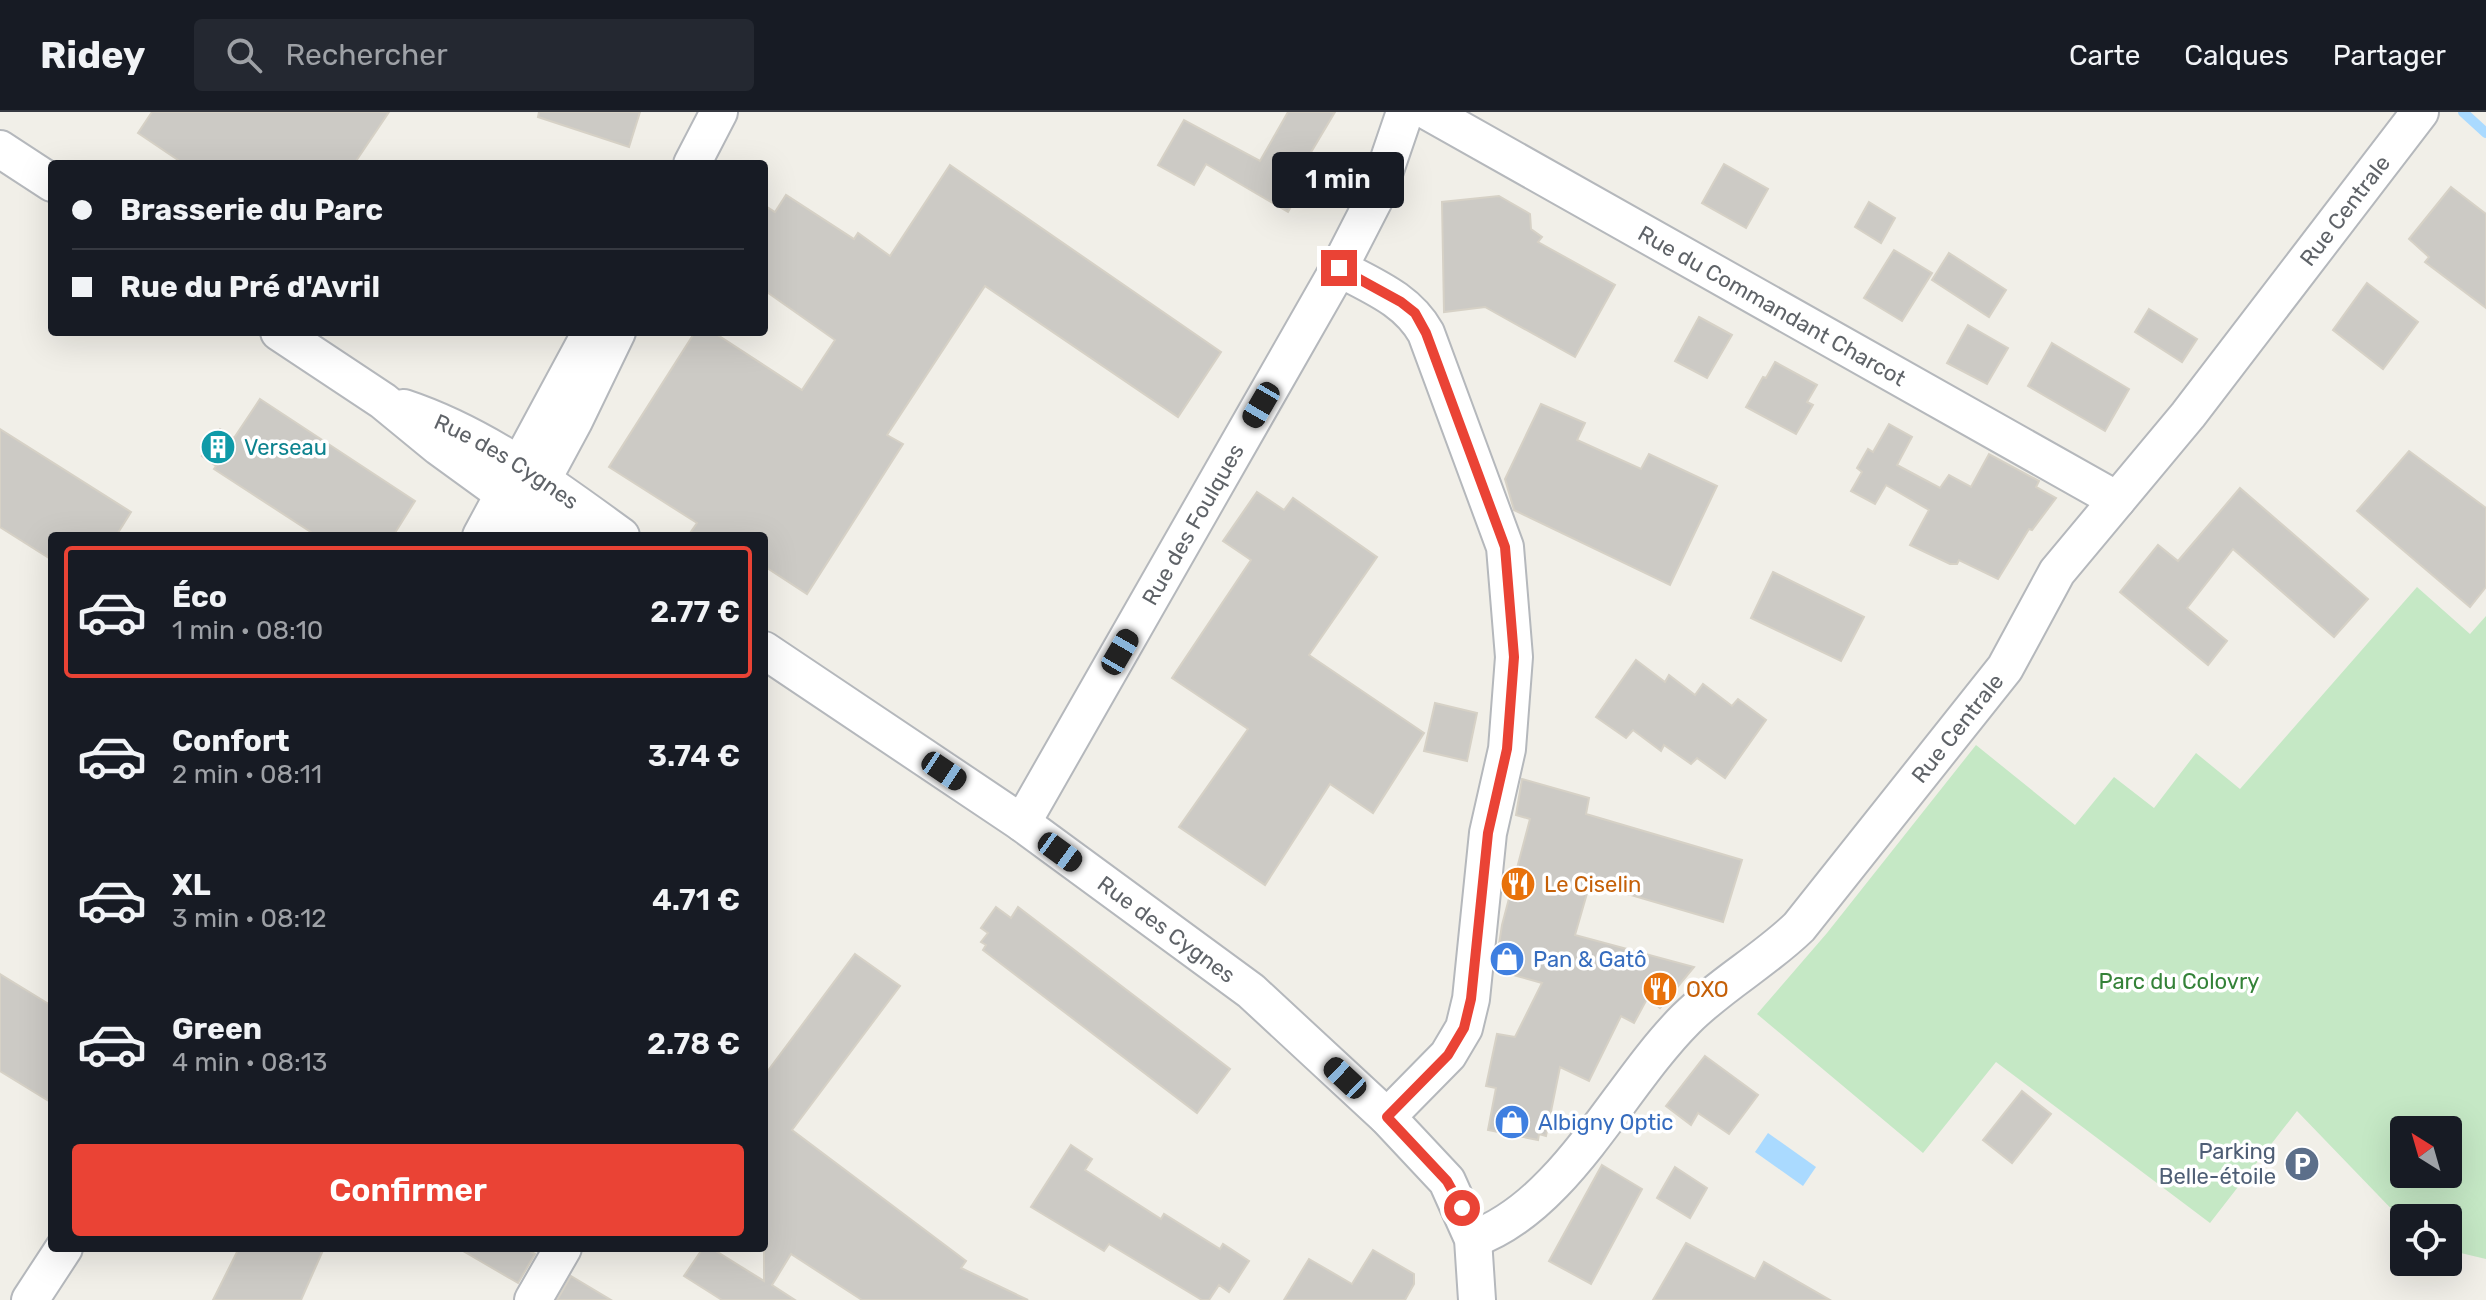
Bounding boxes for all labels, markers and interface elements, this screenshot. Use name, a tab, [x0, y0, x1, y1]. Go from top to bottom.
search box	[194, 19, 754, 91]
text: Ridey	[40, 32, 146, 78]
icon: search	[222, 33, 266, 77]
text: Rechercher	[286, 37, 448, 73]
text: Carte	[2069, 39, 2140, 72]
text: Calques	[2184, 39, 2289, 72]
text: Partager	[2333, 39, 2446, 72]
street label: Rue Centrale	[2294, 150, 2396, 271]
callout: 1 min	[1273, 152, 1405, 208]
text: 1 min	[1305, 164, 1371, 195]
text: Brasserie du Parc	[120, 192, 383, 228]
street label: Rue du Commandant Charcot	[1634, 219, 1911, 392]
route end	[1321, 250, 1357, 286]
text: Rue du Pré d'Avril	[120, 269, 380, 305]
car	[1239, 378, 1283, 432]
street label: Rue des Cygnes	[430, 408, 584, 515]
building icon: Verseau	[199, 428, 237, 466]
place label: Verseau	[244, 434, 327, 461]
street label: Rue des Foulques	[1136, 439, 1249, 610]
icon: car	[76, 576, 148, 648]
text: Éco	[172, 579, 227, 615]
text: 2.77 €	[650, 594, 740, 630]
text: 1 min · 08:10	[172, 615, 323, 646]
car	[1098, 625, 1142, 679]
street label: Rue Centrale	[1906, 668, 2009, 788]
icon: car	[76, 720, 148, 792]
text: Confort	[172, 723, 290, 759]
text: 3.74 €	[648, 738, 740, 774]
car	[917, 748, 971, 794]
text: 2 min · 08:11	[172, 759, 322, 790]
car	[1034, 828, 1086, 876]
icon: car	[76, 864, 148, 936]
restaurant icon: Le Ciselin	[1499, 865, 1537, 903]
text: XL	[172, 867, 211, 903]
street label: Rue des Cygnes	[1093, 870, 1241, 988]
place label: Le Ciselin	[1544, 871, 1641, 898]
text: 4.71 €	[652, 882, 740, 918]
text: 3 min · 08:12	[172, 903, 327, 934]
shop icon: Pan & Gatô	[1488, 940, 1526, 978]
place label: Pan & Gatô	[1533, 946, 1647, 973]
park label: Parc du Colovry	[2099, 968, 2260, 995]
restaurant icon: OXO	[1641, 970, 1679, 1008]
place label: OXO	[1686, 976, 1729, 1003]
icon: car	[76, 1008, 148, 1080]
text: Green	[172, 1011, 262, 1047]
text: 2.78 €	[647, 1026, 740, 1062]
text: 4 min · 08:13	[172, 1047, 327, 1078]
car	[1319, 1053, 1371, 1103]
shop icon: Albigny Optic	[1493, 1103, 1531, 1141]
place label: Albigny Optic	[1538, 1109, 1674, 1136]
north arrow	[2390, 1116, 2462, 1188]
map controls	[2390, 1116, 2462, 1276]
place label: Parking Belle-étoile	[2159, 1138, 2276, 1190]
button: Confirmer	[72, 1144, 744, 1236]
parking icon: Parking Belle-étoile	[2283, 1145, 2321, 1183]
route start	[1444, 1190, 1480, 1226]
button: locate	[2390, 1204, 2462, 1276]

